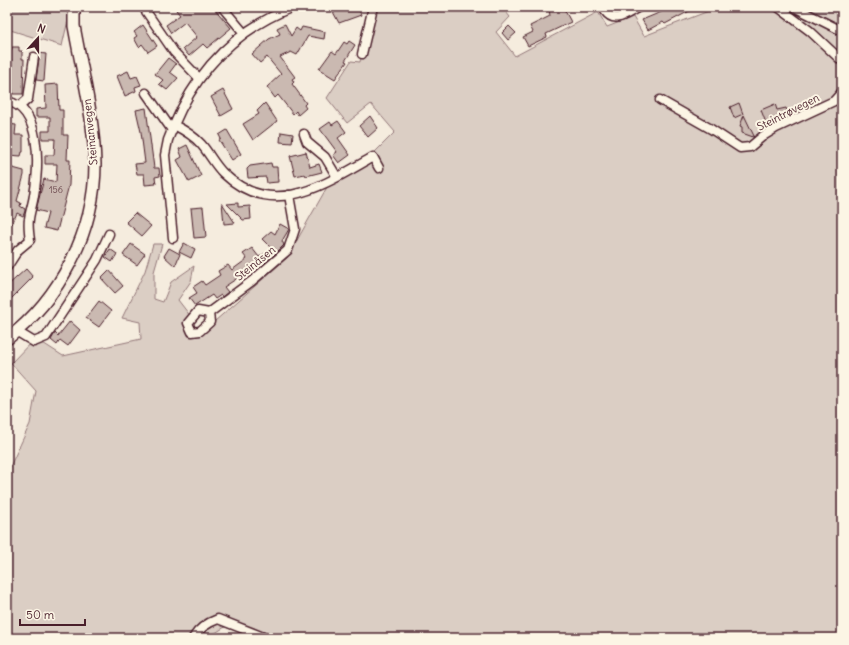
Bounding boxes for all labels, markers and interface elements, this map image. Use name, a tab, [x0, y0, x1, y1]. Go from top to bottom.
north arrow	[18, 18, 58, 58]
text: N	[36, 21, 48, 37]
street label: Steintrøvegen	[754, 90, 822, 134]
street label: Steinanvegen	[80, 98, 100, 166]
house number: 156	[49, 184, 63, 195]
street label: Steinåsen	[232, 242, 278, 284]
scale bar	[20, 601, 85, 627]
text: 50 m	[26, 607, 55, 622]

